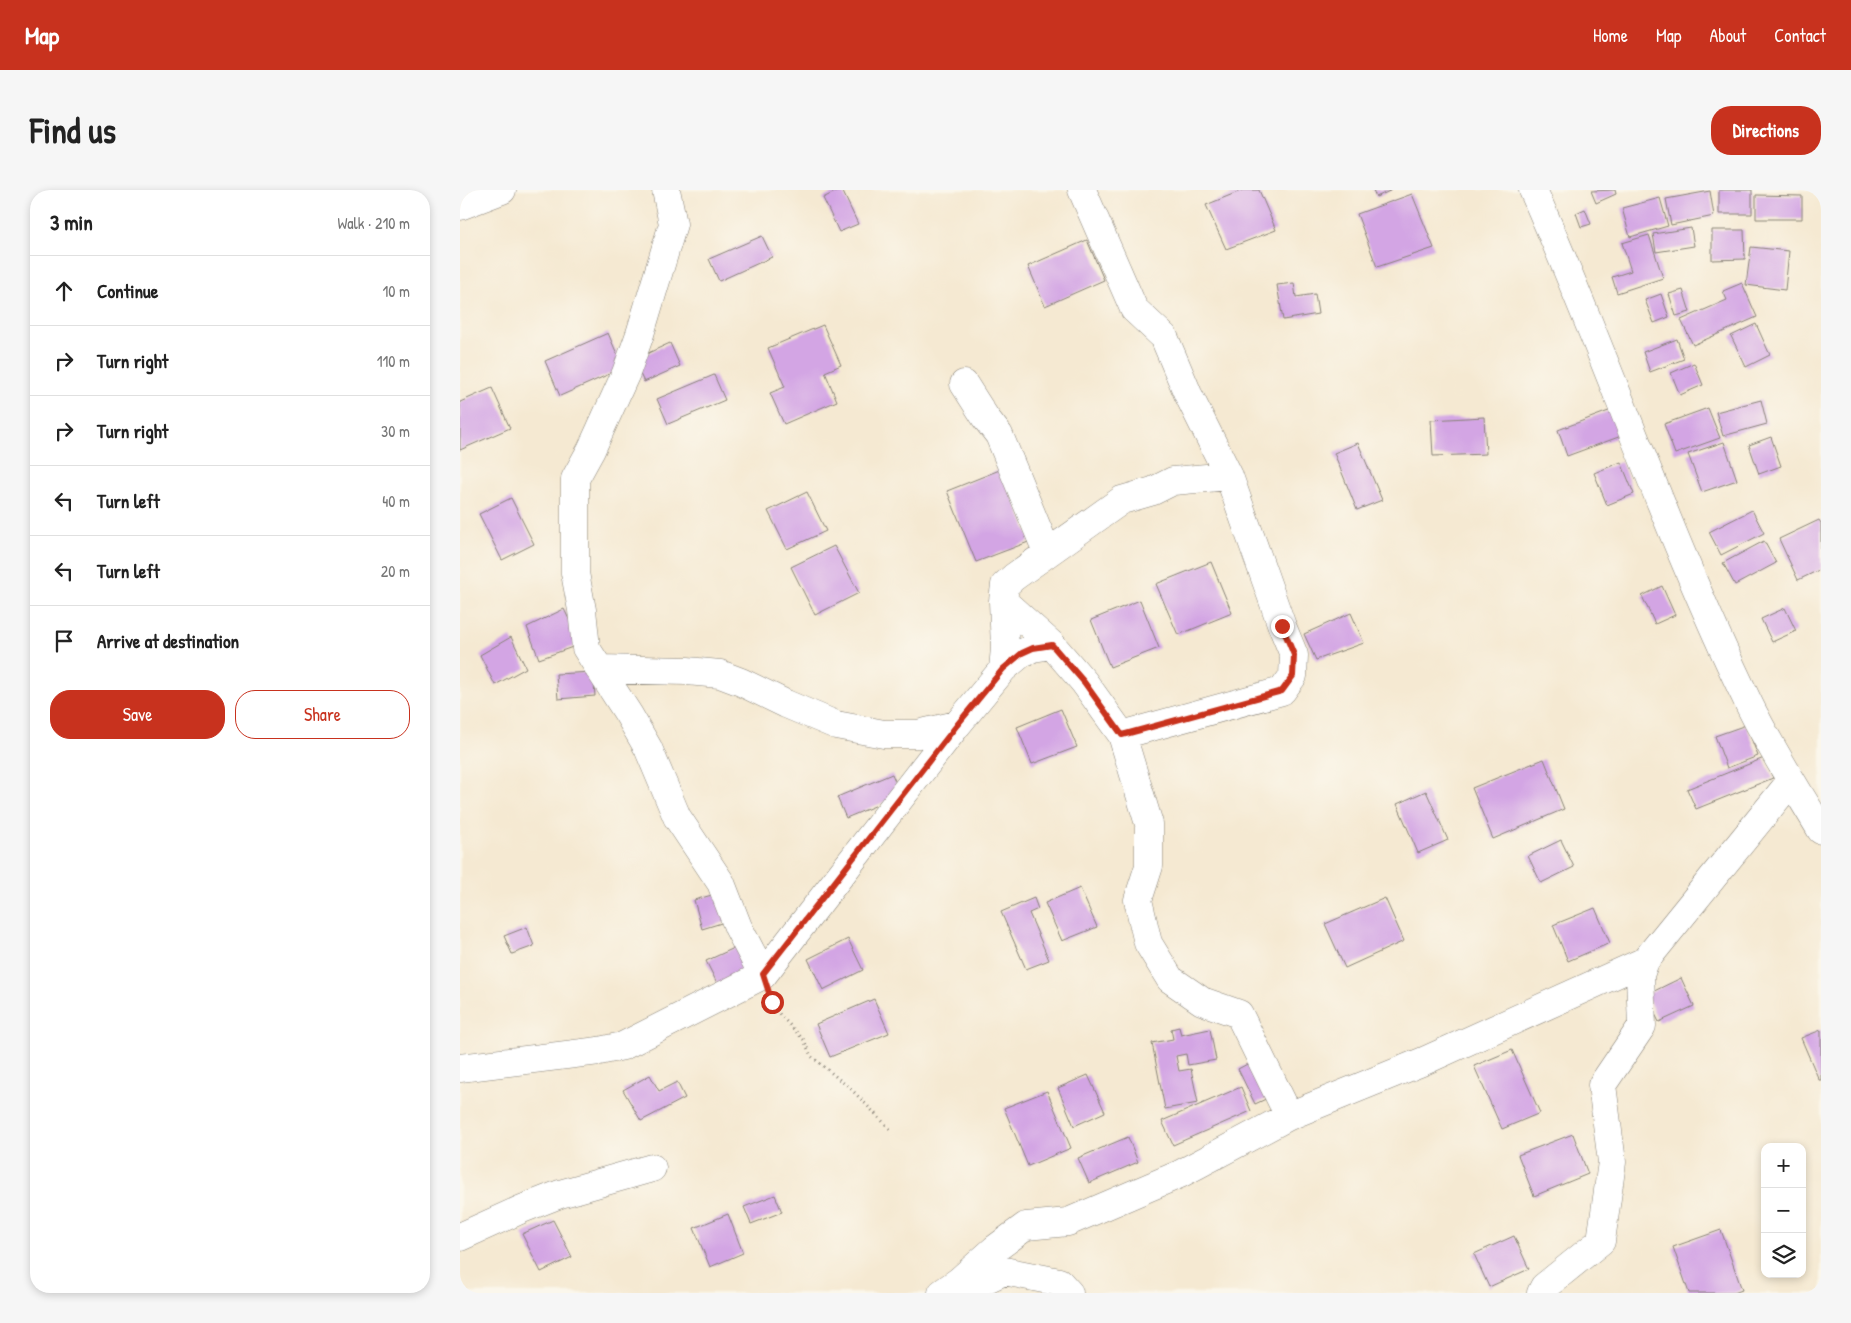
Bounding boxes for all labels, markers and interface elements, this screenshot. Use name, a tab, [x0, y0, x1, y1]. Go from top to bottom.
text: Map	[25, 19, 59, 51]
text: Home	[1593, 23, 1628, 48]
text: Map	[1656, 23, 1681, 48]
text: About	[1709, 23, 1746, 48]
text: Contact	[1774, 23, 1826, 48]
button: Directions	[1711, 106, 1821, 155]
text: Find us	[30, 107, 116, 154]
text: 3 min	[50, 208, 93, 237]
text: Walk · 210 m	[337, 212, 410, 234]
icon: ahead	[50, 277, 78, 305]
text: Continue	[97, 278, 158, 304]
text: 10 m	[382, 280, 410, 302]
icon: right	[50, 347, 78, 375]
text: Turn right	[97, 348, 168, 374]
text: 110 m	[377, 350, 410, 372]
icon: right	[50, 417, 78, 445]
text: Turn right	[97, 418, 168, 444]
text: 30 m	[381, 420, 410, 442]
icon: left	[50, 487, 78, 515]
text: Turn left	[97, 488, 160, 514]
text: 40 m	[382, 490, 410, 512]
icon: left	[50, 557, 78, 585]
text: Turn left	[97, 558, 160, 584]
text: 20 m	[381, 560, 410, 582]
route end	[1271, 615, 1294, 638]
icon: arrive	[50, 627, 78, 655]
text: Arrive at destination	[97, 628, 239, 654]
button: Save	[50, 690, 225, 739]
button: Share	[235, 690, 410, 739]
route start	[761, 991, 784, 1014]
map controls	[1761, 1143, 1806, 1278]
button: +	[1761, 1143, 1806, 1188]
button: −	[1761, 1188, 1806, 1233]
button: layers	[1761, 1233, 1806, 1278]

